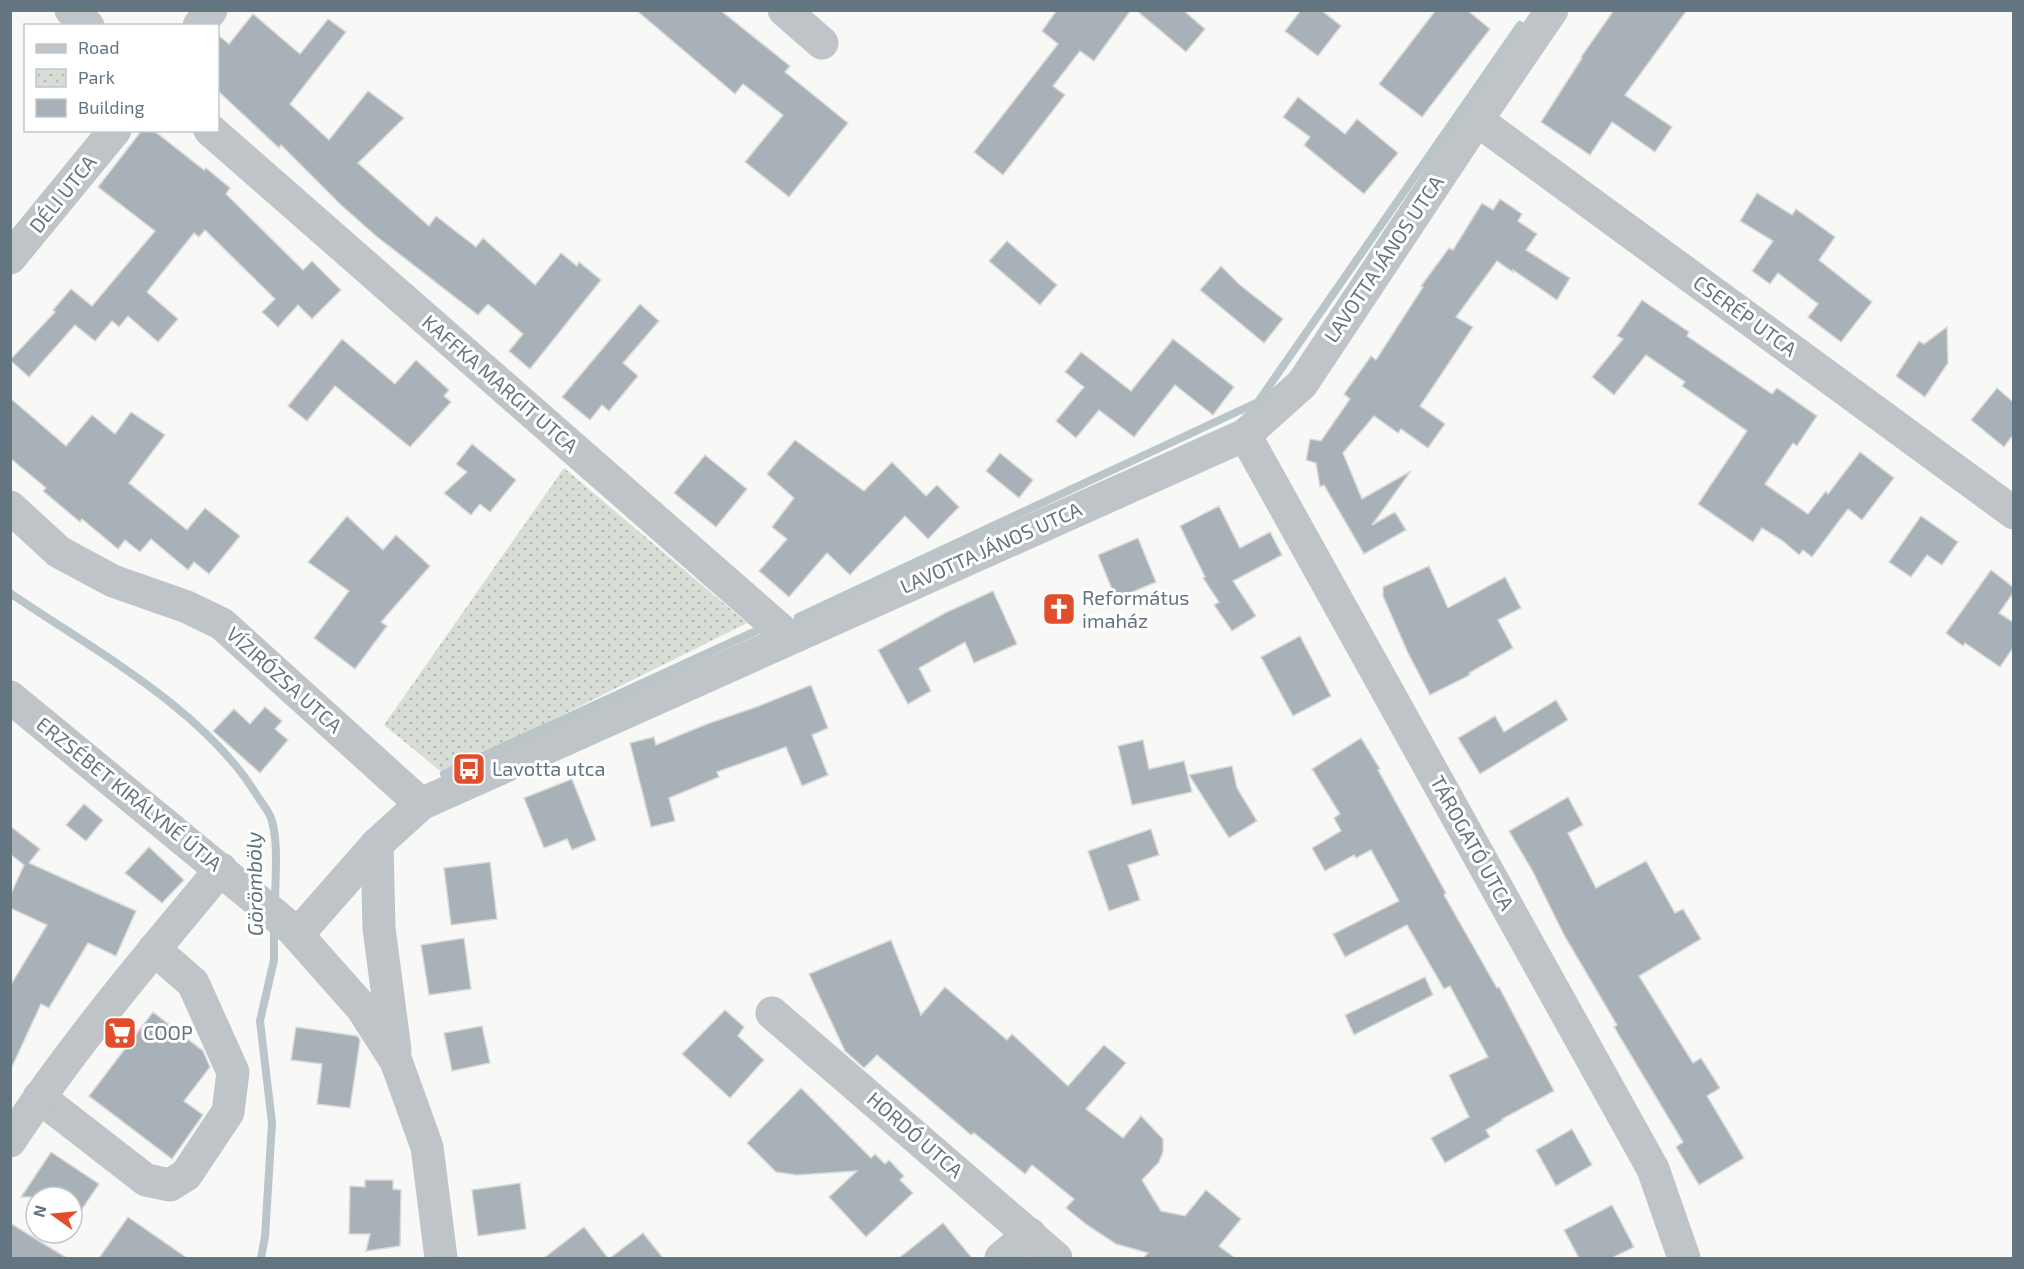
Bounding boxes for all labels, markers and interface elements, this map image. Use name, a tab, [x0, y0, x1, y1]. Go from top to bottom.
legend	[24, 24, 219, 132]
text: Road	[78, 36, 119, 58]
text: Park	[78, 66, 115, 88]
text: Building	[78, 96, 145, 118]
street label: DÉLI UTCA	[24, 149, 101, 237]
street label: LAVOTTA JÁNOS UTCA	[1318, 170, 1448, 346]
street label: CSERÉP UTCA	[1689, 270, 1802, 361]
street label: KAFFKA MARGIT UTCA	[418, 309, 584, 458]
street label: LAVOTTA JÁNOS UTCA	[896, 496, 1086, 598]
place label: Református imaház	[1082, 585, 1190, 632]
church icon: Református imaház	[1041, 591, 1077, 627]
street label: VÍZIRÓZSA UTCA	[222, 621, 348, 738]
street label: ERZSÉBET KIRÁLYNÉ ÚTJA	[32, 711, 228, 876]
bus stop icon: Lavotta utca	[451, 751, 487, 787]
place label: Lavotta utca	[492, 756, 606, 780]
street label: TÁROGATÓ UTCA	[1426, 771, 1520, 914]
water label: Görömböly	[240, 832, 268, 936]
supermarket icon: COOP	[102, 1015, 138, 1051]
place label: COOP	[143, 1020, 193, 1044]
street label: HORDÓ UTCA	[863, 1086, 969, 1183]
north arrow	[24, 1185, 84, 1245]
text: N	[28, 1203, 50, 1219]

